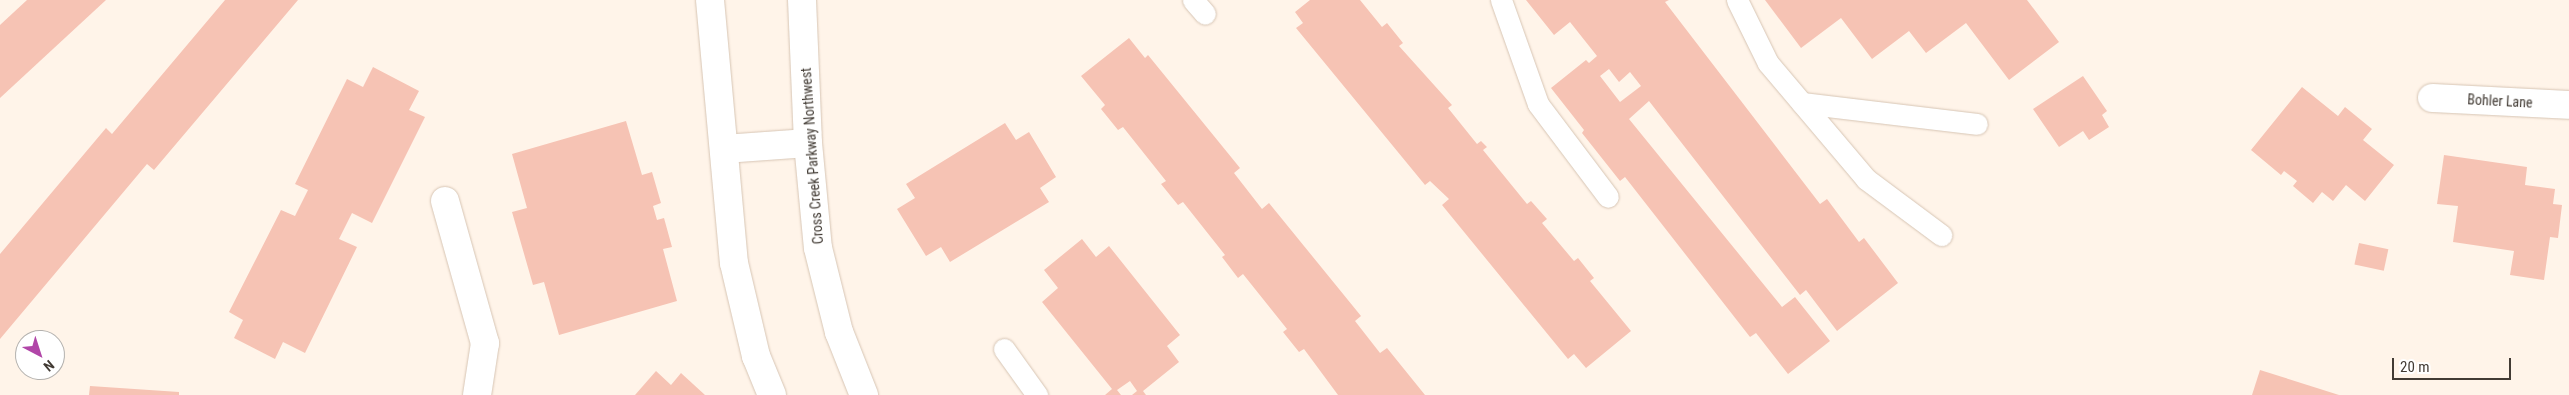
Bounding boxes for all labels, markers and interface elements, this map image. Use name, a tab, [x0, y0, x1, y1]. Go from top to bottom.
street label: Cross Creek Parkway Northwest	[797, 67, 827, 245]
street label: Bohler Lane	[2467, 91, 2533, 111]
north arrow	[15, 330, 65, 380]
scale bar	[2394, 348, 2513, 380]
text: N	[41, 357, 57, 375]
text: 20 m	[2400, 358, 2430, 376]

